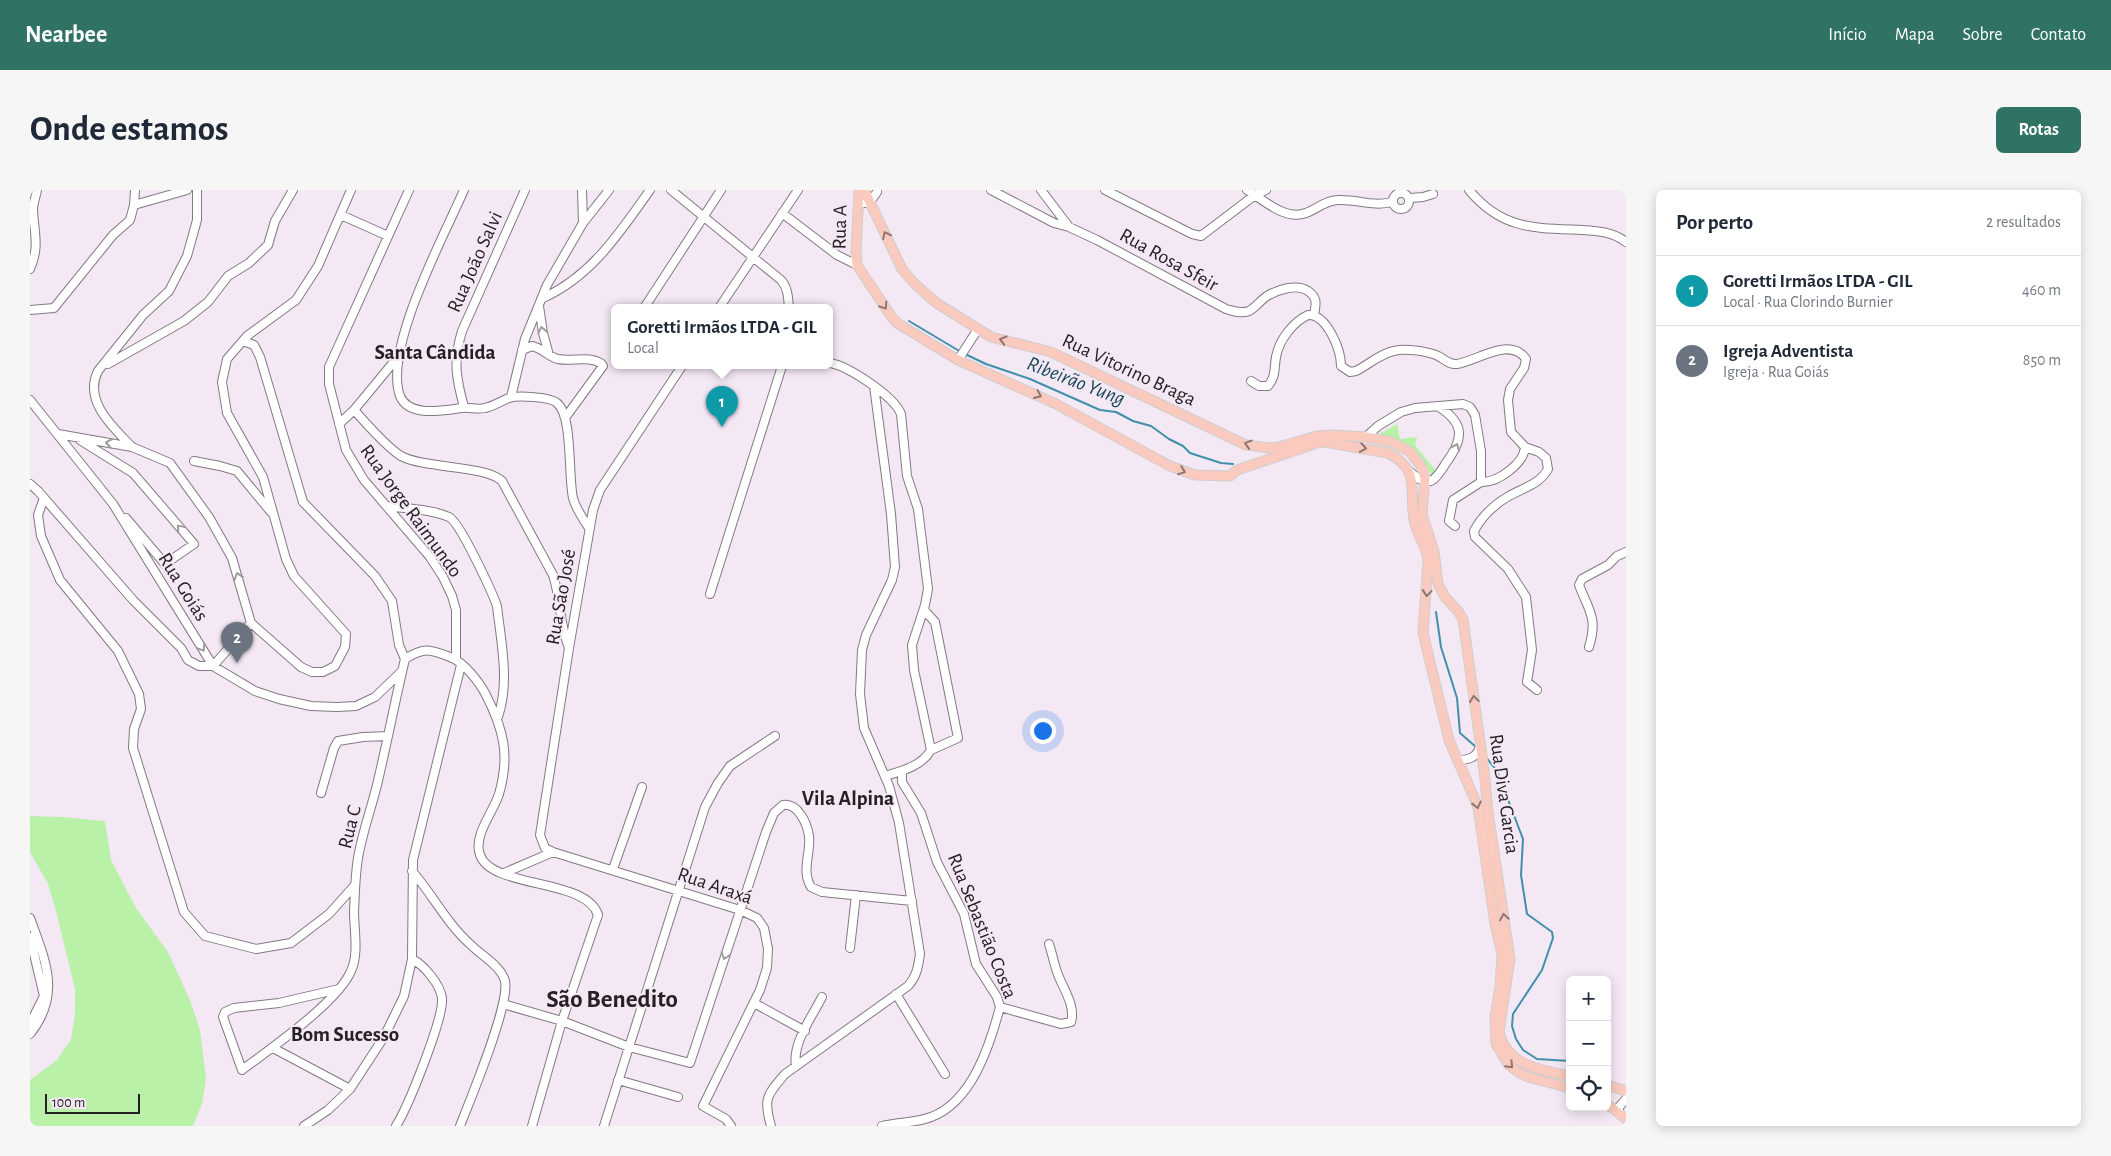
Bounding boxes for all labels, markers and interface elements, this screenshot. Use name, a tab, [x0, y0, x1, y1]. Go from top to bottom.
text: Nearbee	[25, 23, 107, 47]
text: Início	[1828, 26, 1867, 44]
text: Mapa	[1895, 26, 1935, 44]
text: Sobre	[1963, 26, 2003, 44]
text: Contato	[2031, 26, 2086, 44]
button: Rotas	[1996, 107, 2081, 153]
text: Onde estamos	[30, 112, 229, 147]
street label: Rua A	[830, 204, 850, 250]
street label: Rua João Salvi	[444, 209, 506, 315]
text: Por perto	[1676, 212, 1753, 233]
text: 2 resultados	[1986, 214, 2061, 230]
street label: Rua Rosa Sfeir	[1116, 225, 1222, 295]
one-way arrow	[882, 231, 892, 240]
text: Goretti Irmãos LTDA - GIL	[1723, 272, 1912, 291]
text: 1	[1689, 282, 1695, 298]
text: 460 m	[2022, 282, 2061, 298]
text: Local · Rua Clorindo Burnier	[1723, 294, 1893, 310]
one-way arrow	[878, 300, 888, 309]
popup	[611, 304, 833, 369]
text: Goretti Irmãos LTDA - GIL	[627, 318, 817, 337]
one-way arrow	[538, 326, 548, 335]
street label: Rua Vitorino Braga	[1059, 330, 1199, 410]
one-way arrow	[999, 336, 1008, 346]
text: Local	[627, 340, 659, 356]
district label: Santa Cândida	[374, 342, 496, 363]
text: Igreja Adventista	[1723, 342, 1853, 361]
text: 2	[1688, 352, 1696, 368]
text: 850 m	[2023, 352, 2061, 368]
water label: Ribeirão Yung	[1024, 353, 1128, 409]
text: Igreja · Rua Goiás	[1723, 364, 1829, 380]
pin: 1	[706, 386, 738, 427]
one-way arrow	[1033, 389, 1042, 400]
one-way arrow	[105, 439, 113, 449]
one-way arrow	[1245, 440, 1253, 450]
street label: Rua Jorge Raimundo	[356, 441, 466, 581]
one-way arrow	[1358, 442, 1367, 452]
one-way arrow	[1449, 443, 1460, 452]
one-way arrow	[1177, 465, 1185, 475]
one-way arrow	[177, 525, 186, 534]
street label: Rua São José	[543, 547, 579, 647]
street label: Rua Goiás	[154, 549, 212, 625]
one-way arrow	[234, 573, 244, 581]
one-way arrow	[1422, 590, 1433, 598]
pin: 2	[221, 622, 253, 663]
one-way arrow	[195, 643, 205, 652]
one-way arrow	[1469, 694, 1480, 702]
your location	[1030, 718, 1056, 744]
street label: Rua Diva Garcia	[1486, 733, 1522, 855]
district label: Vila Alpina	[802, 788, 894, 809]
one-way arrow	[1471, 800, 1482, 809]
street label: Rua C	[335, 803, 365, 851]
street label: Rua Sebastião Costa	[944, 850, 1020, 1002]
street label: Rua Araxá	[675, 864, 755, 908]
one-way arrow	[1499, 912, 1509, 921]
one-way arrow	[721, 952, 731, 960]
map controls	[1566, 976, 1611, 1111]
button: +	[1566, 976, 1611, 1021]
district label: São Benedito	[546, 987, 678, 1012]
button: −	[1566, 1021, 1611, 1066]
district label: Bom Sucesso	[291, 1024, 399, 1045]
one-way arrow	[1504, 1059, 1513, 1068]
button: locate	[1566, 1066, 1611, 1111]
scale bar	[45, 1091, 140, 1114]
text: 100 m	[52, 1096, 85, 1110]

